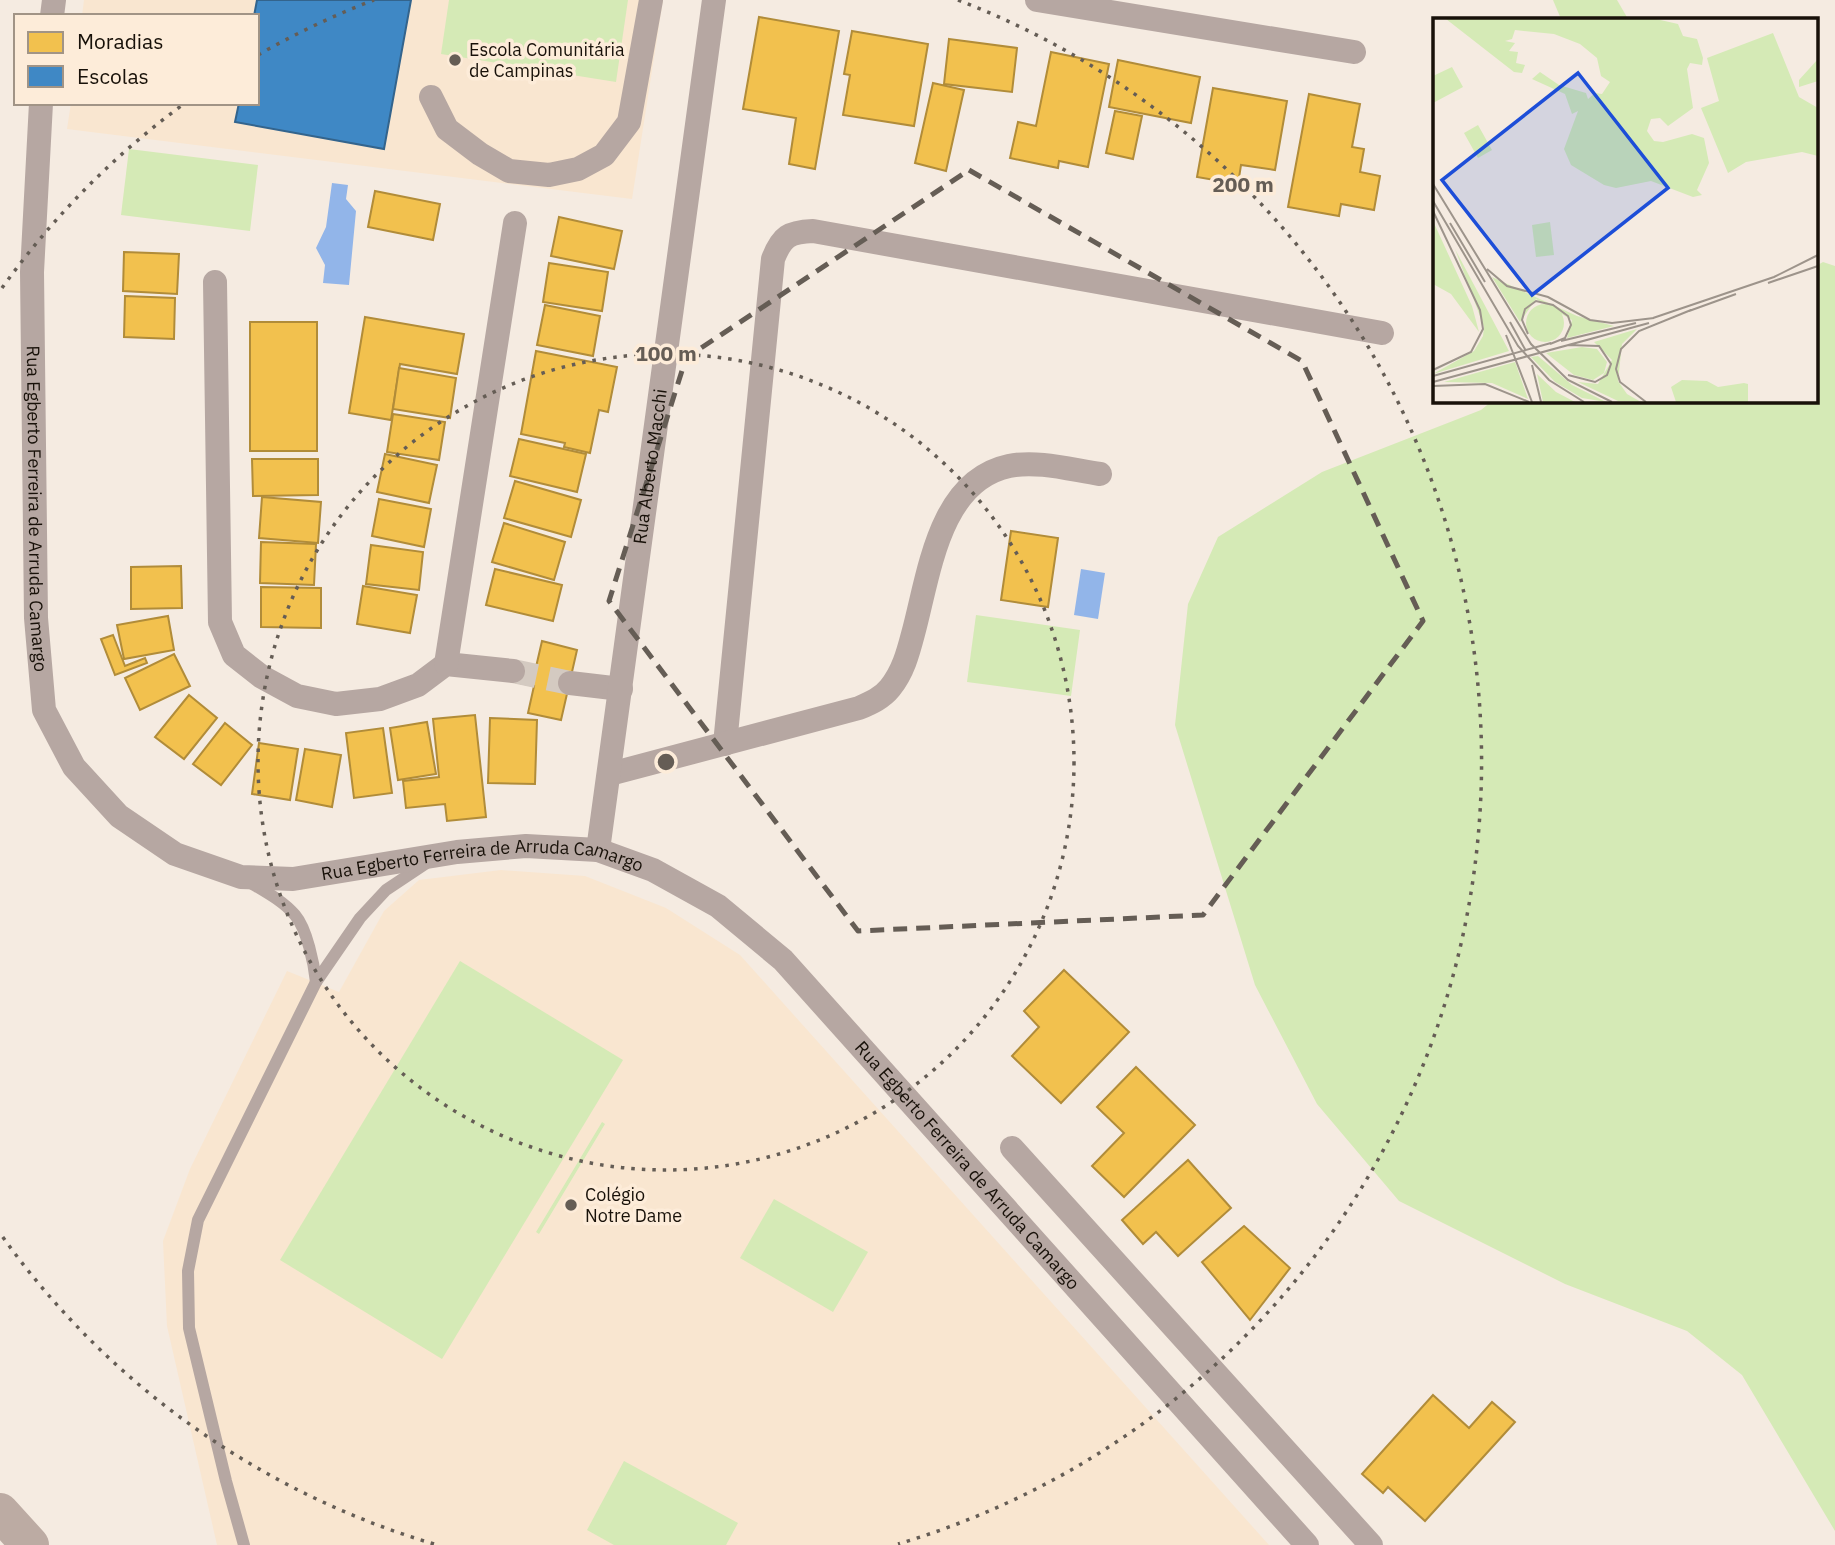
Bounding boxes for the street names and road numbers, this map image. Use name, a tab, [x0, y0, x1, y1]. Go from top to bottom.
street label: Rua Egberto Ferreira de Arruda Camargo	[22, 345, 53, 673]
street label: Rua Alberto Macchi	[628, 387, 672, 546]
street label: Rua Egberto Ferreira de Arruda Camargo	[319, 834, 647, 885]
street label: Rua Egberto Ferreira de Arruda Camargo	[850, 1036, 1085, 1294]

